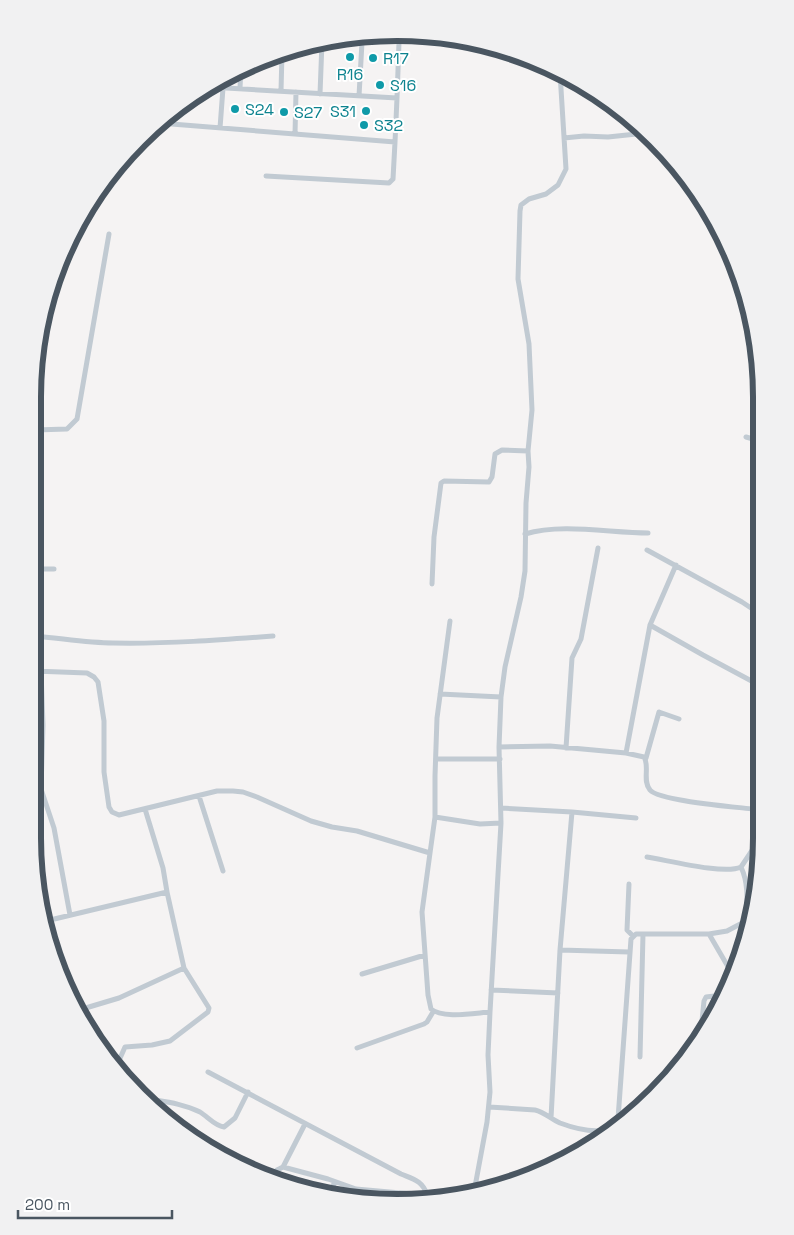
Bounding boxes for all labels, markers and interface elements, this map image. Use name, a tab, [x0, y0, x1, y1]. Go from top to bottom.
place label: R17	[383, 48, 409, 69]
marker: R16	[344, 51, 356, 63]
marker: R17	[367, 52, 379, 64]
place label: R16	[337, 64, 363, 85]
place label: S16	[390, 75, 416, 96]
marker: S16	[374, 79, 386, 91]
place label: S24	[245, 99, 274, 120]
place label: S31	[330, 101, 356, 122]
place label: S27	[294, 102, 322, 123]
marker: S24	[229, 103, 241, 115]
marker: S31	[360, 105, 372, 117]
marker: S27	[278, 106, 290, 118]
place label: S32	[374, 115, 403, 136]
marker: S32	[358, 119, 370, 131]
scale bar	[18, 1188, 171, 1220]
text: 200 m	[25, 1195, 70, 1214]

